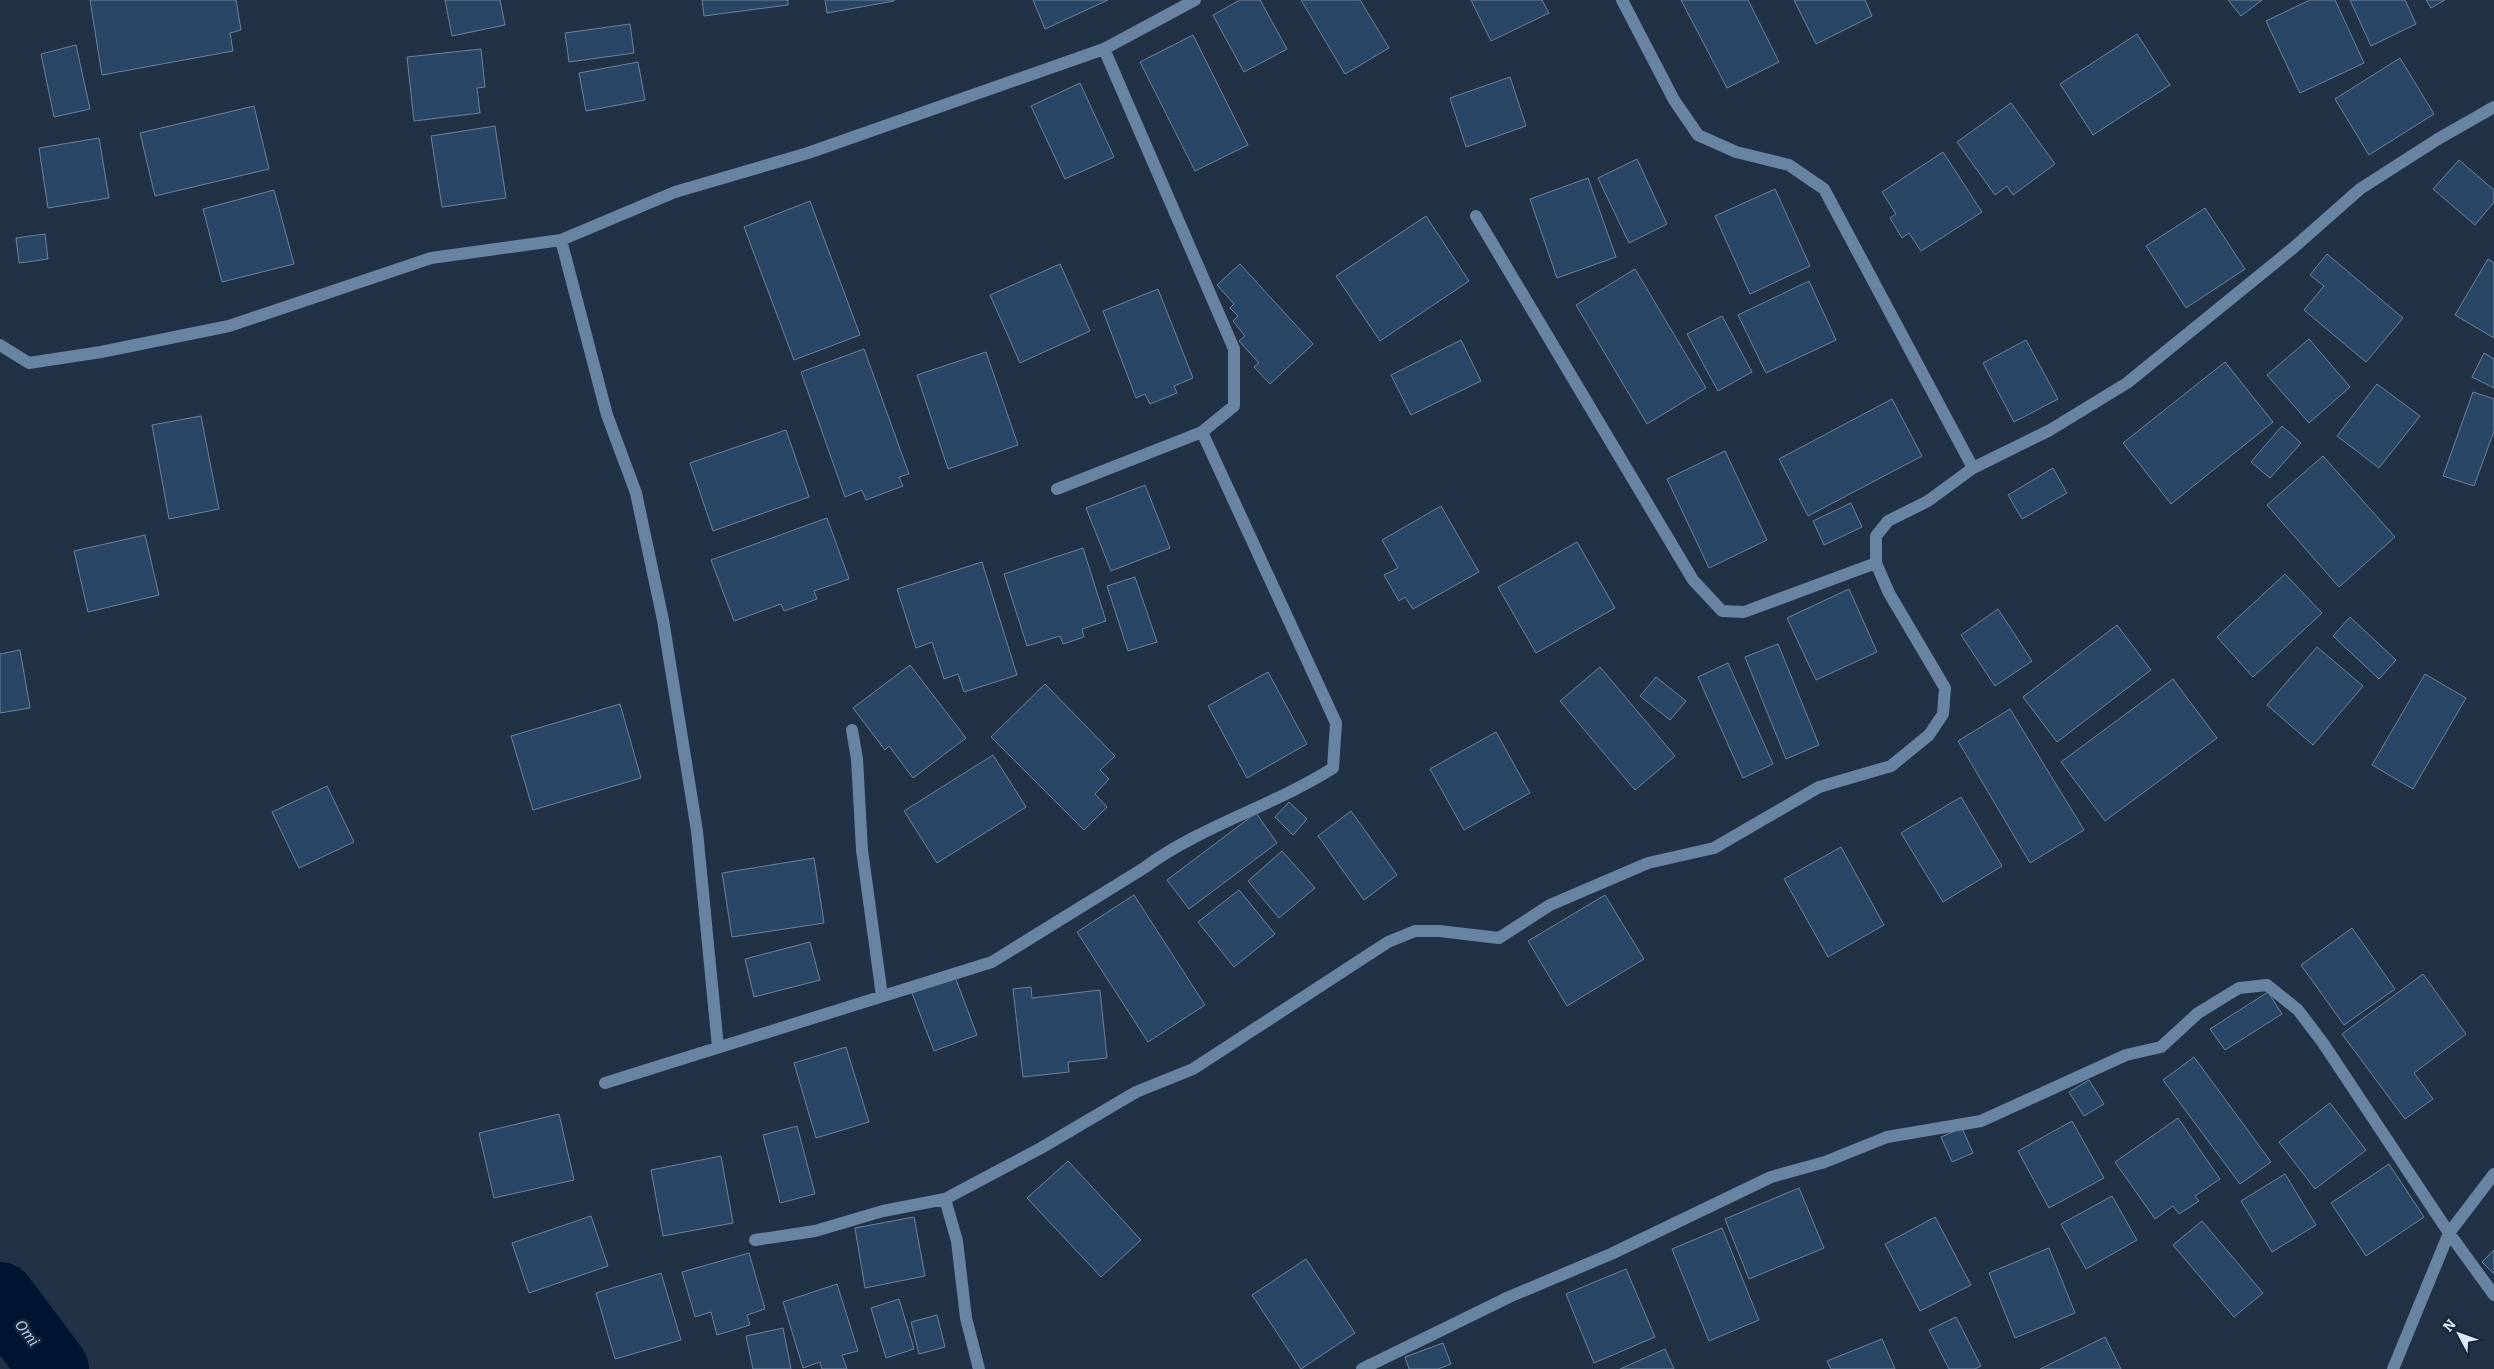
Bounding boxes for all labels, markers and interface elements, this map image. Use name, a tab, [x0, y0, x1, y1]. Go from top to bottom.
north arrow	[2434, 1309, 2484, 1359]
water label: Omi	[11, 1316, 43, 1350]
text: N	[2440, 1316, 2460, 1335]

